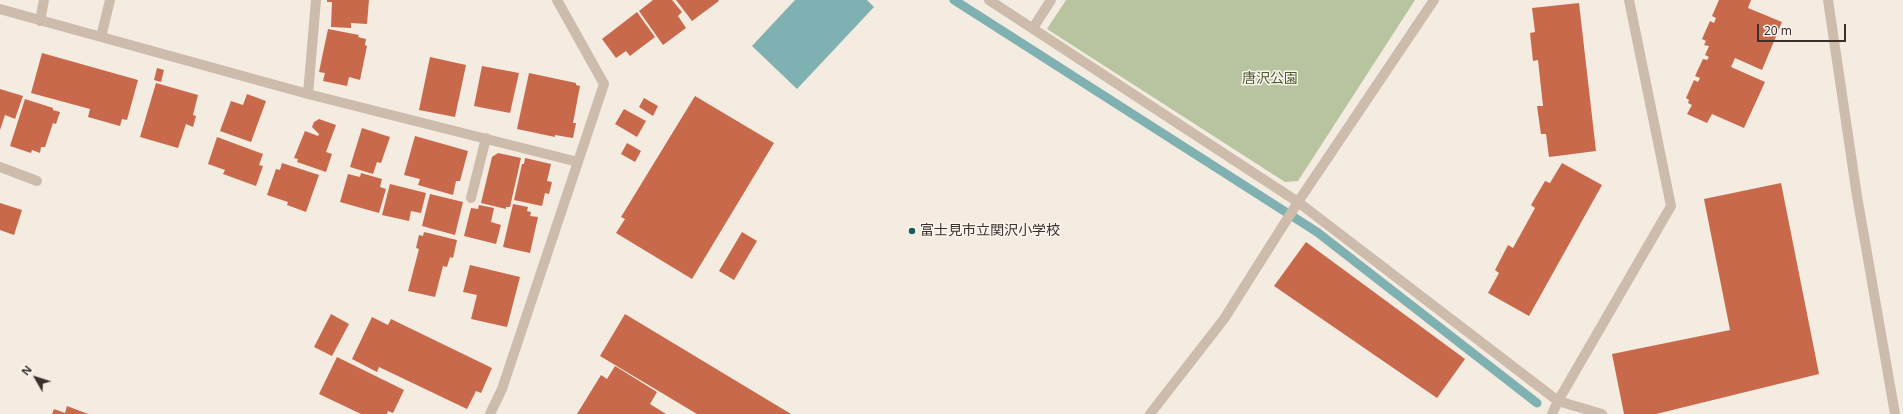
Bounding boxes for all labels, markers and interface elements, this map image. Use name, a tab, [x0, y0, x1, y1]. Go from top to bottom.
scale bar	[1759, 16, 1848, 42]
text: 20 m	[1764, 22, 1792, 39]
park label: 唐沢公園	[1242, 71, 1298, 87]
place label: 富士見市立関沢小学校	[920, 223, 1060, 239]
marker: 富士見市立関沢小学校	[907, 226, 917, 236]
north arrow	[16, 358, 56, 398]
text: N	[18, 362, 35, 378]

